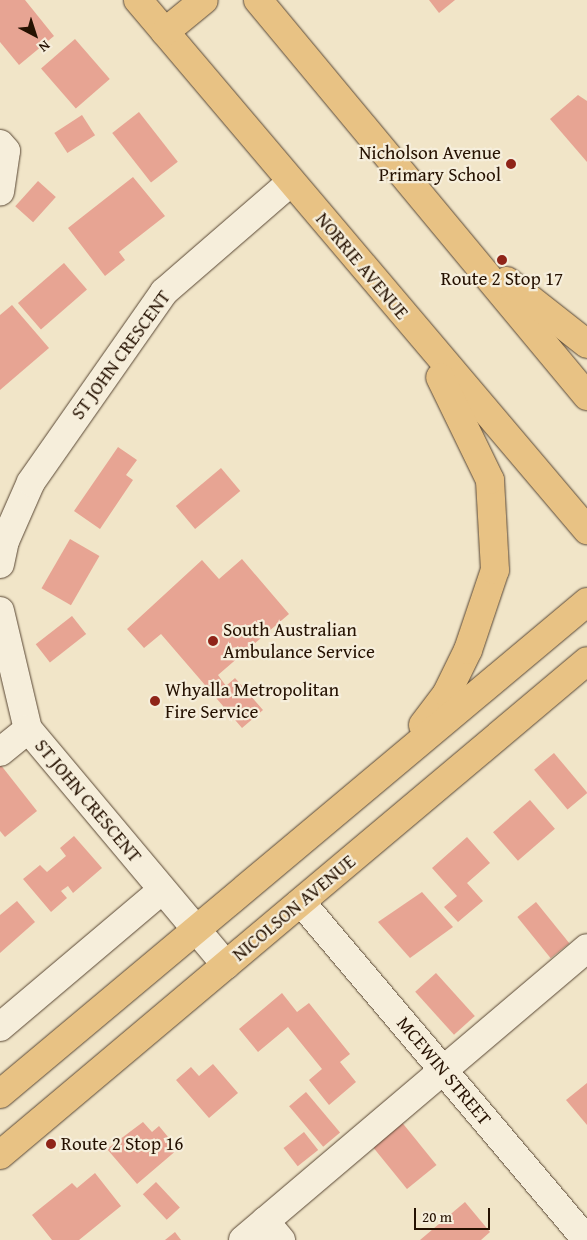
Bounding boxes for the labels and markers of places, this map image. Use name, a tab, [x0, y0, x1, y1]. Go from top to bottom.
place label: Nicholson Avenue Primary School	[359, 142, 501, 186]
marker: Nicholson Avenue Primary School	[505, 158, 517, 170]
marker: Route 2 Stop 17	[496, 254, 508, 266]
place label: Route 2 Stop 17	[441, 268, 563, 290]
place label: South Australian Ambulance Service	[223, 619, 375, 663]
marker: South Australian Ambulance Service	[207, 635, 219, 647]
place label: Whyalla Metropolitan Fire Service	[165, 679, 339, 723]
marker: Whyalla Metropolitan Fire Service	[149, 695, 161, 707]
place label: Route 2 Stop 16	[61, 1133, 183, 1155]
marker: Route 2 Stop 16	[45, 1138, 57, 1150]

